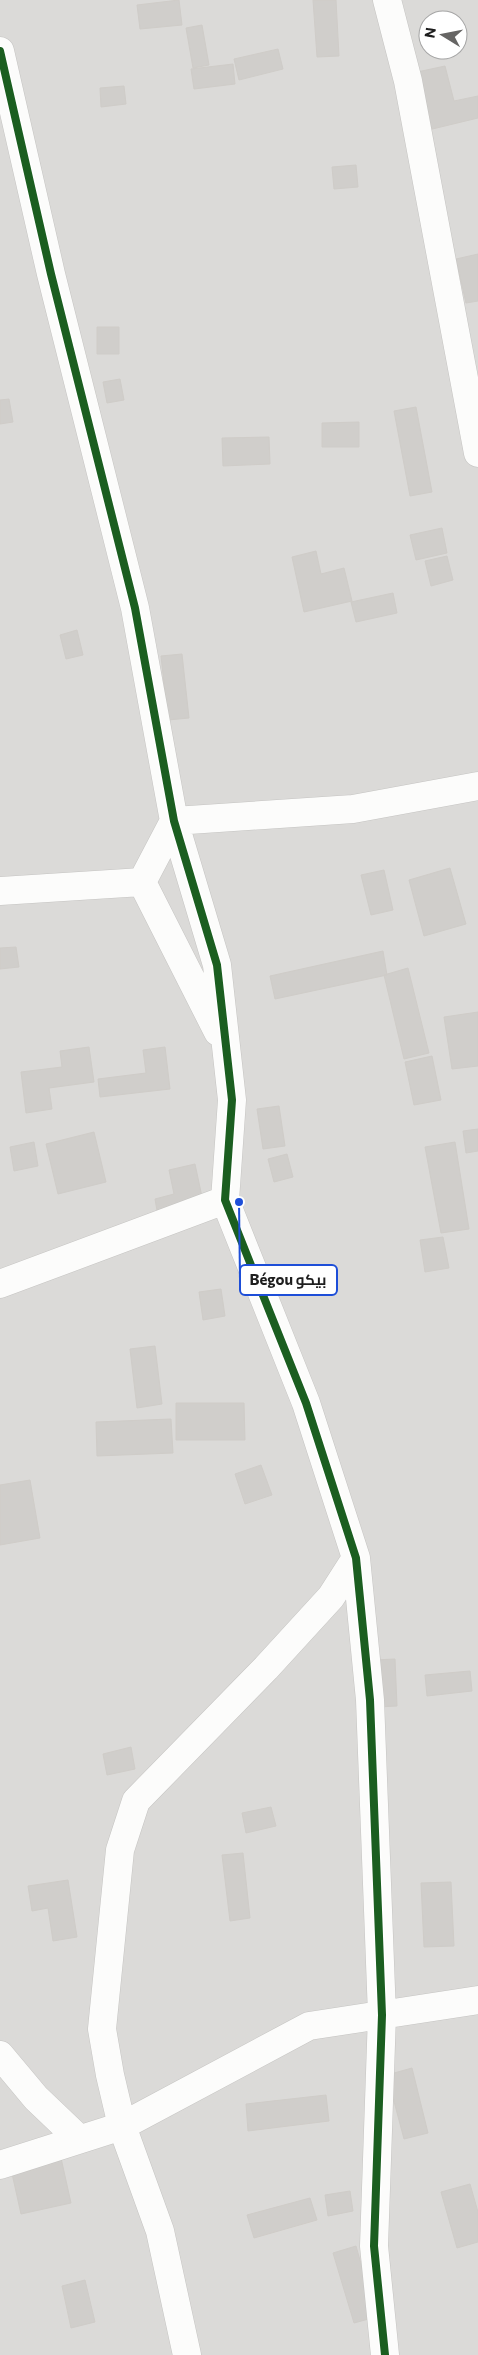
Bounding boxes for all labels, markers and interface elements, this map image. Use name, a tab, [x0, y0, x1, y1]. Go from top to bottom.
north arrow	[418, 10, 468, 60]
text: N	[420, 26, 439, 39]
callout: Bégou بيكو	[240, 1265, 337, 1295]
text: Bégou بيكو	[250, 1270, 327, 1289]

